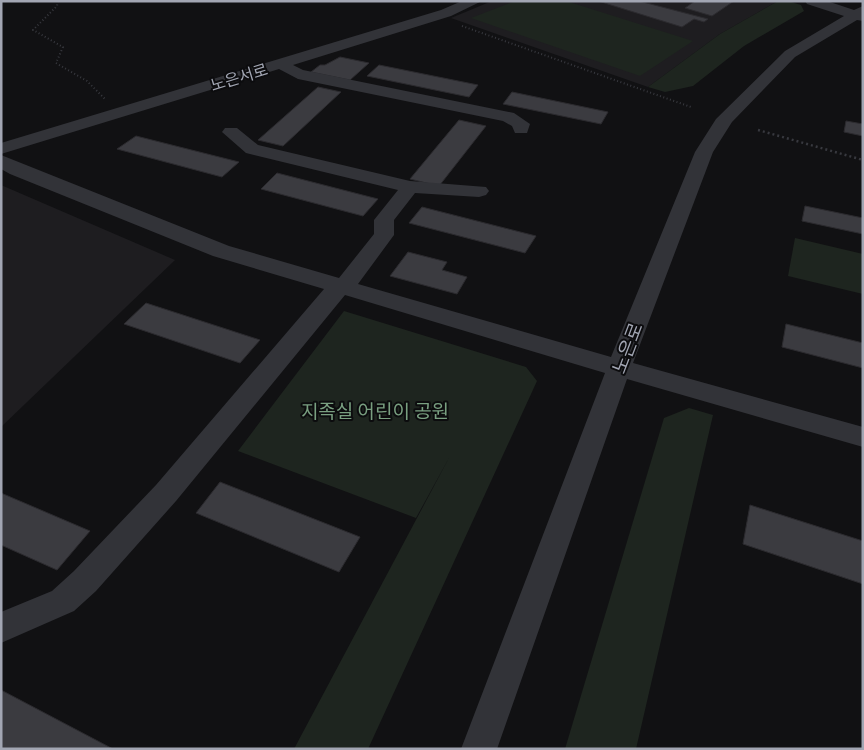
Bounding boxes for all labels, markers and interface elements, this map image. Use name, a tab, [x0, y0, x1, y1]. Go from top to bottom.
street label: 노은서로	[208, 60, 271, 96]
street label: 노은로	[607, 320, 649, 377]
park label: 지족실 어린이 공원	[301, 400, 449, 424]

